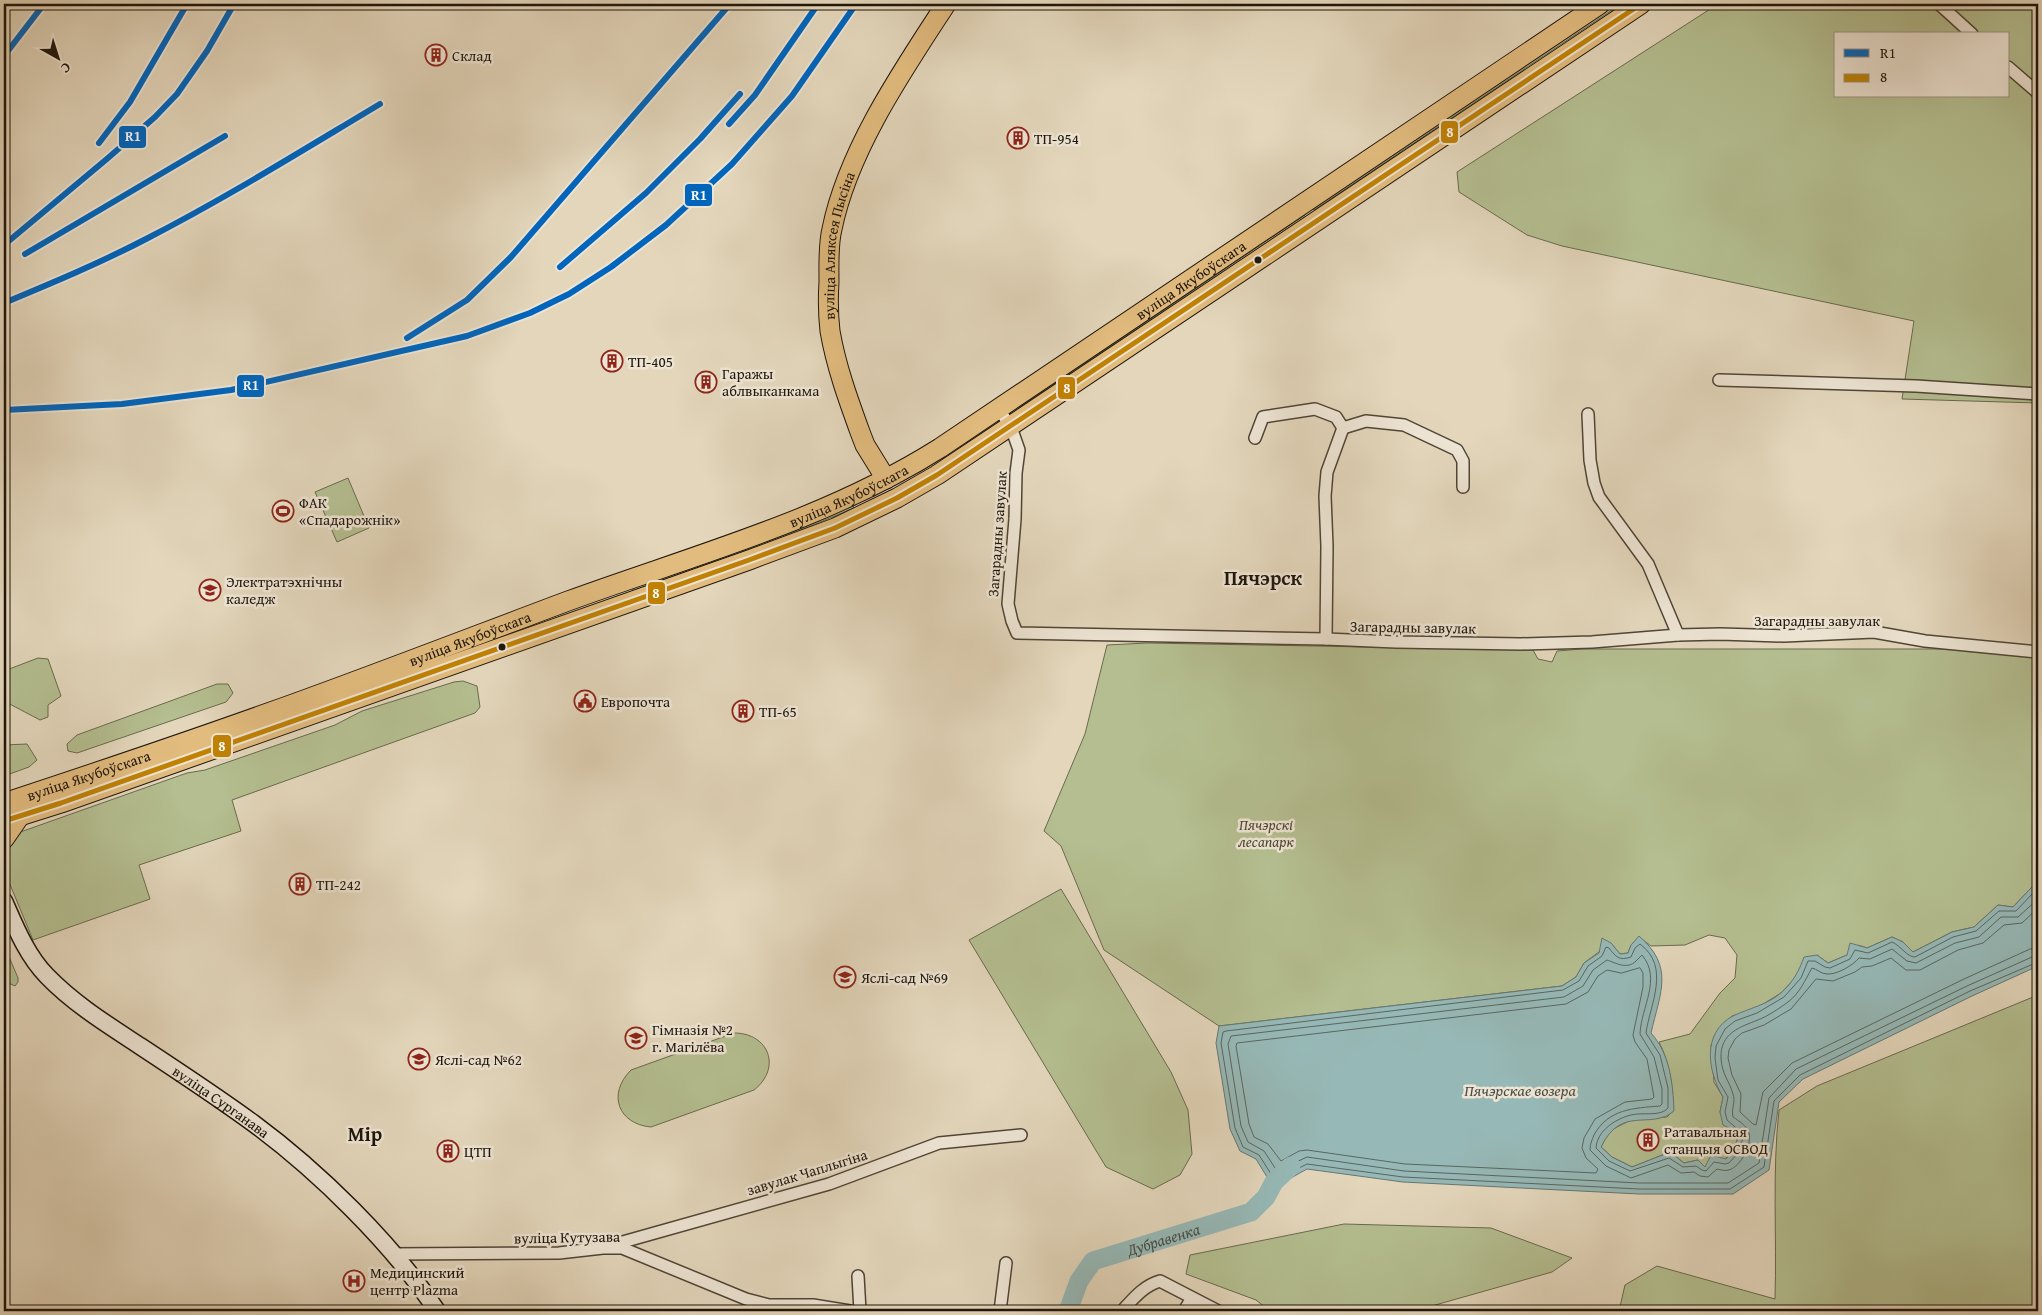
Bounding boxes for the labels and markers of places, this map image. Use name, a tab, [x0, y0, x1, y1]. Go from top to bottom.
building icon: Склад	[424, 43, 448, 67]
place label: Склад	[452, 45, 492, 66]
building icon: ТП-954	[1006, 126, 1030, 150]
place label: ТП-954	[1034, 128, 1079, 149]
unlabelled marker	[1253, 255, 1263, 265]
building icon: ТП-405	[600, 349, 624, 373]
place label: ТП-405	[628, 351, 673, 372]
place label: Гаражы аблвыканкама	[722, 363, 820, 401]
building icon: Гаражы аблвыканкама	[694, 370, 718, 394]
place label: ФАК «Спадарожнік»	[299, 492, 400, 530]
sports icon: ФАК «Спадарожнік»	[271, 499, 295, 523]
place label: Электратэхнічны каледж	[226, 571, 343, 609]
school or university icon: Электратэхнічны каледж	[198, 578, 222, 602]
unlabelled marker	[497, 642, 507, 652]
public building icon: Европочта	[573, 689, 597, 713]
place label: Европочта	[601, 691, 671, 712]
building icon: ТП-65	[731, 699, 755, 723]
place label: ТП-65	[759, 701, 797, 722]
building icon: ТП-242	[288, 872, 312, 896]
place label: ТП-242	[316, 874, 361, 895]
school or university icon: Яслі-сад №69	[833, 965, 857, 989]
place label: Яслі-сад №69	[860, 967, 948, 988]
place label: Гімназія №2 г. Магілёва	[652, 1019, 733, 1057]
school or university icon: Гімназія №2 г. Магілёва	[624, 1026, 648, 1050]
school or university icon: Яслі-сад №62	[407, 1047, 431, 1071]
place label: Яслі-сад №62	[434, 1049, 522, 1070]
place label: Ратавальная станцыя ОСВОД	[1664, 1121, 1769, 1159]
building icon: Ратавальная станцыя ОСВОД	[1636, 1128, 1660, 1152]
building icon: ЦТП	[436, 1139, 460, 1163]
place label: ЦТП	[464, 1141, 492, 1162]
place label: Медицинский центр Plazma	[370, 1262, 464, 1300]
hospital icon: Медицинский центр Plazma	[342, 1269, 366, 1293]

